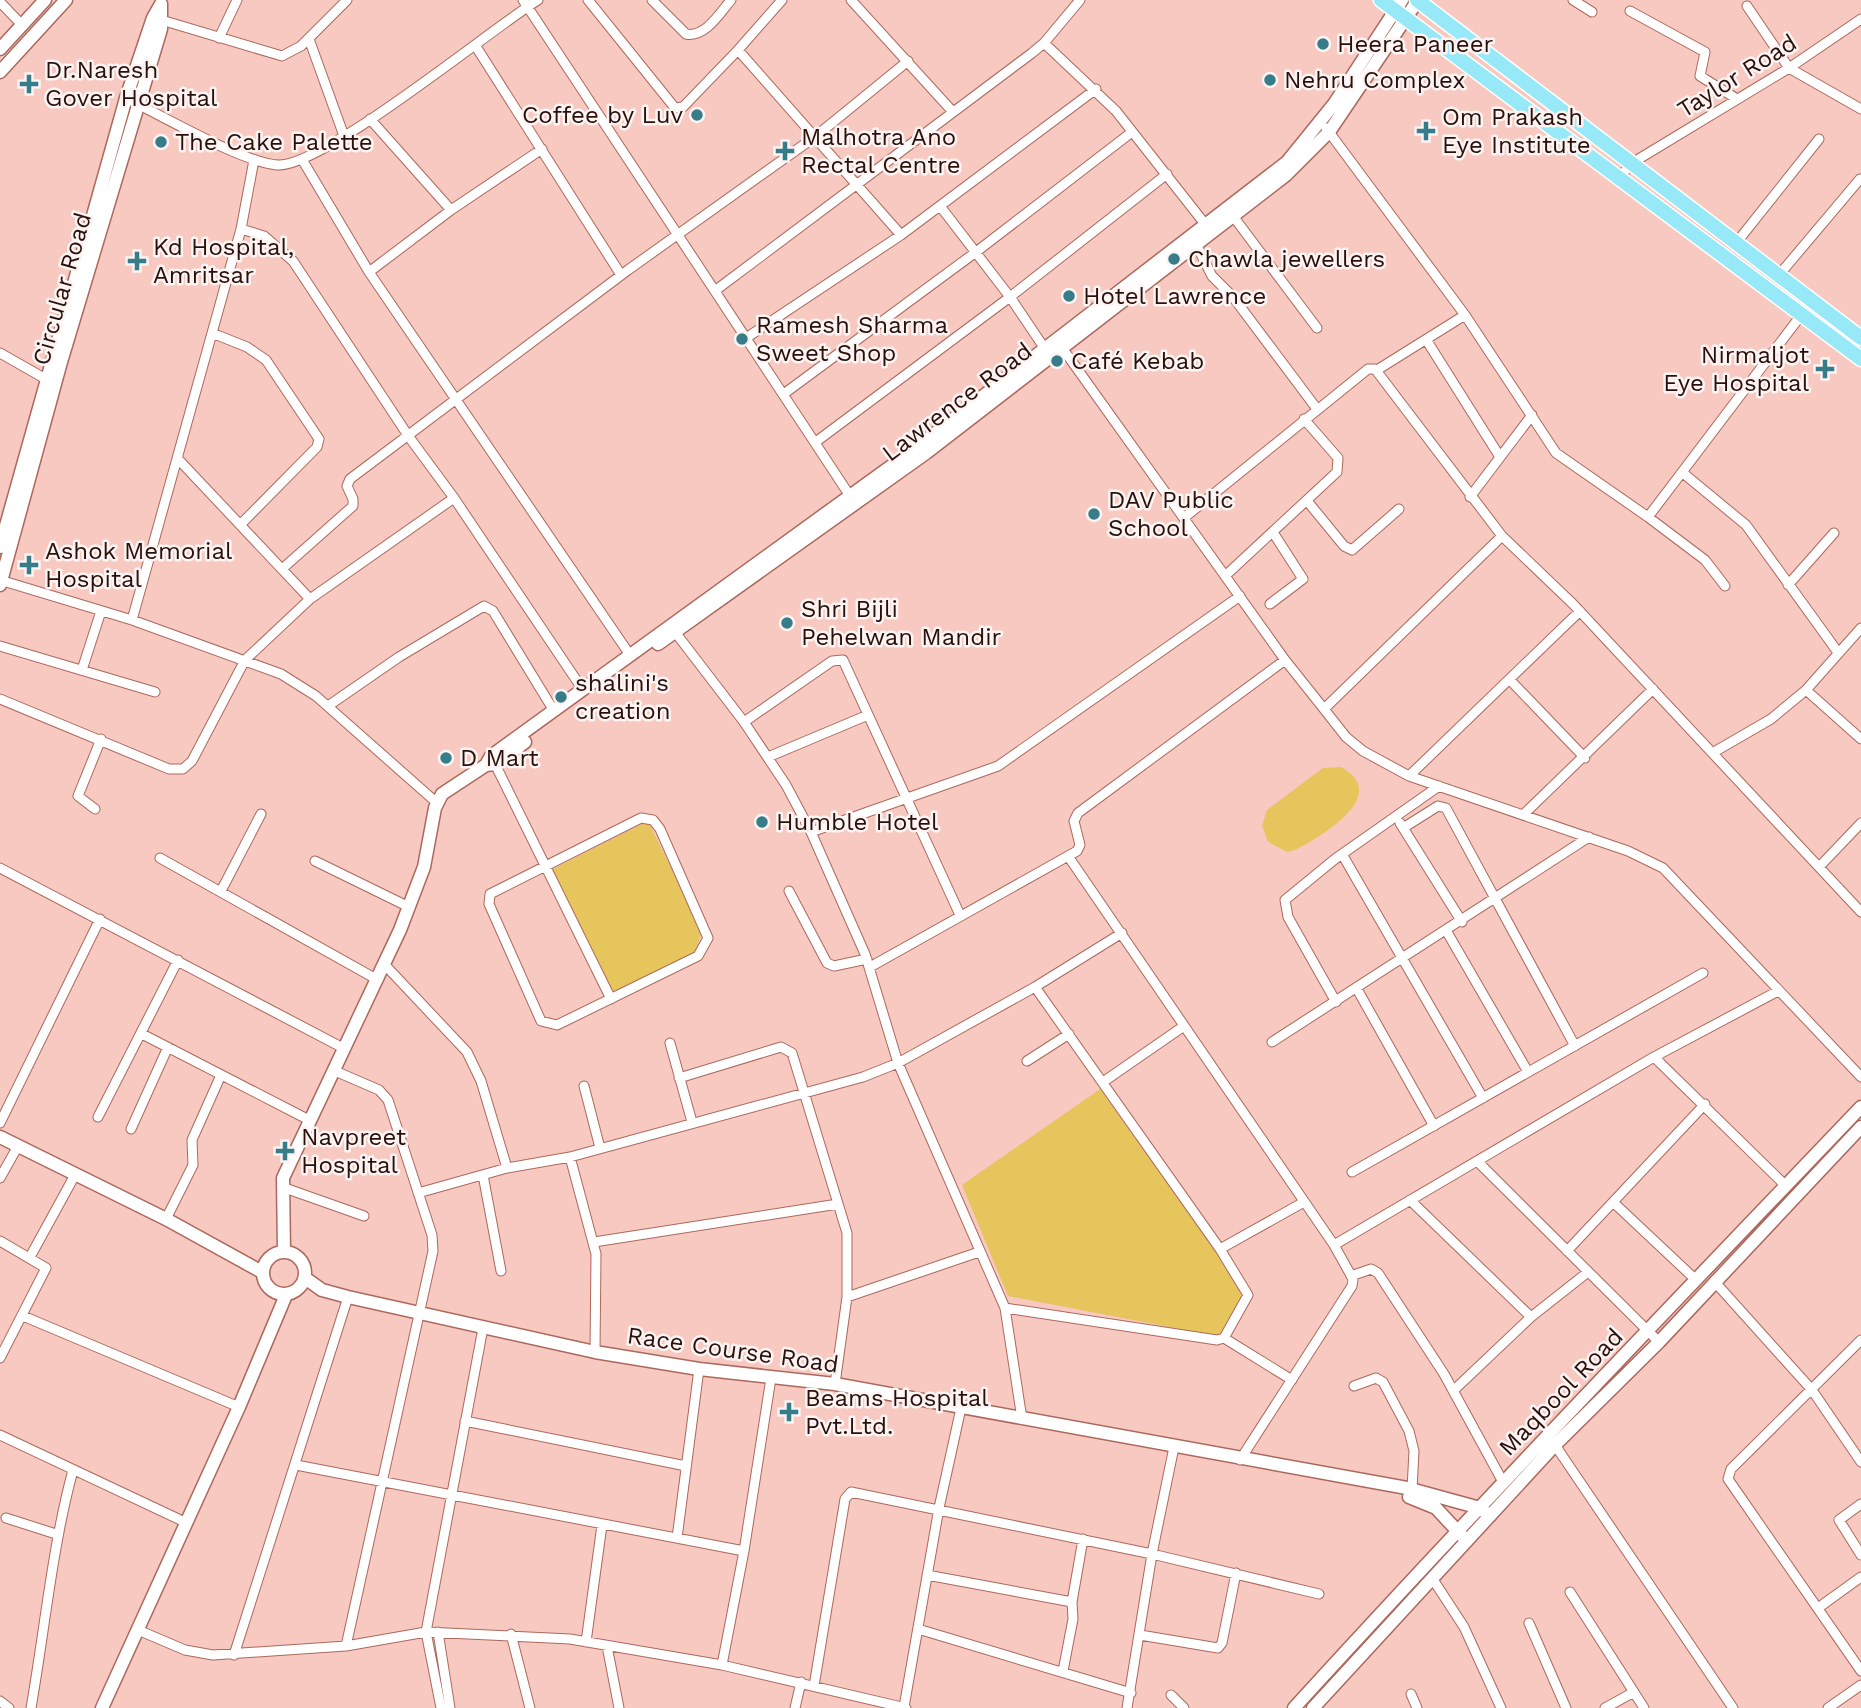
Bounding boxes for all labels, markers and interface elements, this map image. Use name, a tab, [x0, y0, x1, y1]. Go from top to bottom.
street label: Taylor Road	[1672, 28, 1802, 124]
place label: Heera Paneer	[1337, 30, 1494, 58]
marker: Heera Paneer	[1315, 36, 1331, 52]
place label: Dr.Naresh Gover Hospital	[45, 56, 218, 112]
place label: Nehru Complex	[1284, 66, 1465, 94]
marker: Nehru Complex	[1262, 72, 1278, 88]
marker: Dr.Naresh Gover Hospital	[19, 74, 39, 94]
place label: Coffee by Luv	[522, 101, 684, 129]
place label: Om Prakash Eye Institute	[1442, 103, 1591, 159]
marker: Coffee by Luv	[689, 107, 705, 123]
marker: Om Prakash Eye Institute	[1416, 121, 1436, 141]
place label: Malhotra Ano Rectal Centre	[801, 123, 960, 179]
place label: The Cake Palette	[175, 128, 373, 156]
marker: The Cake Palette	[153, 134, 169, 150]
marker: Malhotra Ano Rectal Centre	[775, 141, 795, 161]
street label: Circular Road	[27, 209, 97, 369]
place label: Kd Hospital, Amritsar	[153, 233, 294, 289]
place label: Chawla jewellers	[1188, 245, 1385, 273]
marker: Kd Hospital, Amritsar	[127, 251, 147, 271]
marker: Chawla jewellers	[1166, 251, 1182, 267]
place label: Hotel Lawrence	[1083, 282, 1266, 310]
marker: Hotel Lawrence	[1061, 288, 1077, 304]
place label: Ramesh Sharma Sweet Shop	[756, 311, 948, 367]
marker: Ramesh Sharma Sweet Shop	[734, 331, 750, 347]
street label: Lawrence Road	[877, 337, 1037, 467]
place label: Nirmaljot Eye Hospital	[1663, 341, 1810, 397]
place label: Café Kebab	[1071, 347, 1204, 375]
marker: Café Kebab	[1049, 353, 1065, 369]
marker: Nirmaljot Eye Hospital	[1815, 359, 1835, 379]
place label: DAV Public School	[1108, 486, 1234, 542]
marker: DAV Public School	[1086, 506, 1102, 522]
place label: Ashok Memorial Hospital	[45, 537, 233, 593]
marker: Ashok Memorial Hospital	[19, 555, 39, 575]
place label: Shri Bijli Pehelwan Mandir	[801, 595, 1002, 651]
marker: Shri Bijli Pehelwan Mandir	[779, 615, 795, 631]
place label: shalini's creation	[575, 669, 671, 725]
marker: shalini's creation	[553, 689, 569, 705]
place label: D Mart	[460, 744, 539, 772]
marker: D Mart	[438, 750, 454, 766]
place label: Humble Hotel	[776, 808, 939, 836]
marker: Humble Hotel	[754, 814, 770, 830]
place label: Navpreet Hospital	[301, 1123, 406, 1179]
marker: Navpreet Hospital	[275, 1141, 295, 1161]
street label: Race Course Road	[625, 1321, 841, 1379]
street label: Maqbool Road	[1493, 1323, 1629, 1461]
place label: Beams Hospital Pvt.Ltd.	[805, 1384, 989, 1440]
marker: Beams Hospital Pvt.Ltd.	[779, 1402, 799, 1422]

